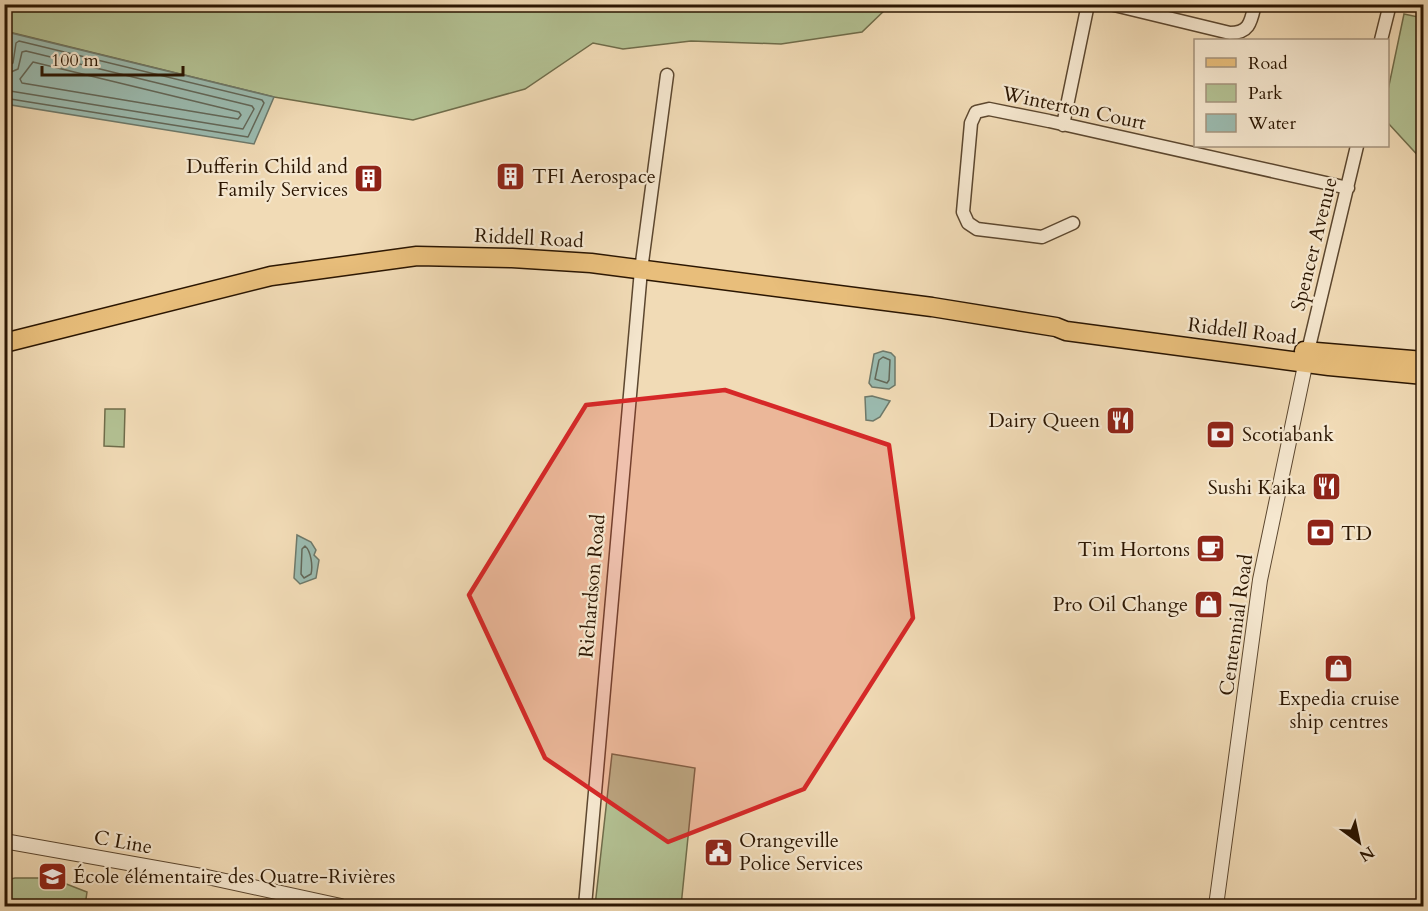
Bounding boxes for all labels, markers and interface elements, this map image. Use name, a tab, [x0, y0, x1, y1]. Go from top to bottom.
scale bar	[42, 39, 183, 77]
legend	[1194, 39, 1389, 147]
text: 100 m	[51, 48, 99, 73]
text: Road	[1248, 51, 1288, 76]
street label: Winterton Court	[999, 79, 1149, 137]
text: Park	[1248, 81, 1283, 106]
text: Water	[1247, 111, 1297, 136]
place label: Dufferin Child and Family Services	[186, 153, 348, 203]
building icon: TFI Aerospace	[495, 160, 527, 192]
building icon: Dufferin Child and Family Services	[353, 162, 385, 194]
place label: TFI Aerospace	[532, 163, 656, 190]
street label: Spencer Avenue	[1284, 174, 1344, 314]
street label: Riddell Road	[474, 222, 585, 254]
street label: Riddell Road	[1186, 311, 1298, 351]
restaurant icon: Dairy Queen	[1105, 404, 1137, 436]
place label: Dairy Queen	[988, 407, 1101, 434]
bank icon: Scotiabank	[1205, 418, 1237, 450]
place label: Scotiabank	[1242, 421, 1334, 448]
restaurant icon: Sushi Kaika	[1311, 471, 1343, 503]
place label: Sushi Kaika	[1208, 474, 1306, 501]
street label: Richardson Road	[572, 513, 612, 659]
bank icon: TD	[1304, 517, 1336, 549]
place label: TD	[1341, 520, 1372, 547]
cafe icon: Tim Hortons	[1195, 533, 1227, 565]
place label: Tim Hortons	[1077, 536, 1190, 563]
street label: Centennial Road	[1213, 552, 1259, 697]
shop icon: Pro Oil Change	[1193, 588, 1225, 620]
place label: Pro Oil Change	[1053, 591, 1188, 618]
shop icon: Expedia cruise ship centres	[1323, 652, 1355, 684]
place label: Expedia cruise ship centres	[1278, 685, 1400, 735]
north arrow	[1329, 812, 1389, 872]
street label: C Line	[92, 824, 154, 860]
place label: Orangeville Police Services	[739, 827, 863, 877]
public building icon: Orangeville Police Services	[702, 836, 734, 868]
text: N	[1355, 841, 1378, 867]
school or university icon: École élémentaire des Quatre-Rivières	[36, 860, 68, 892]
place label: École élémentaire des Quatre-Rivières	[73, 863, 395, 890]

